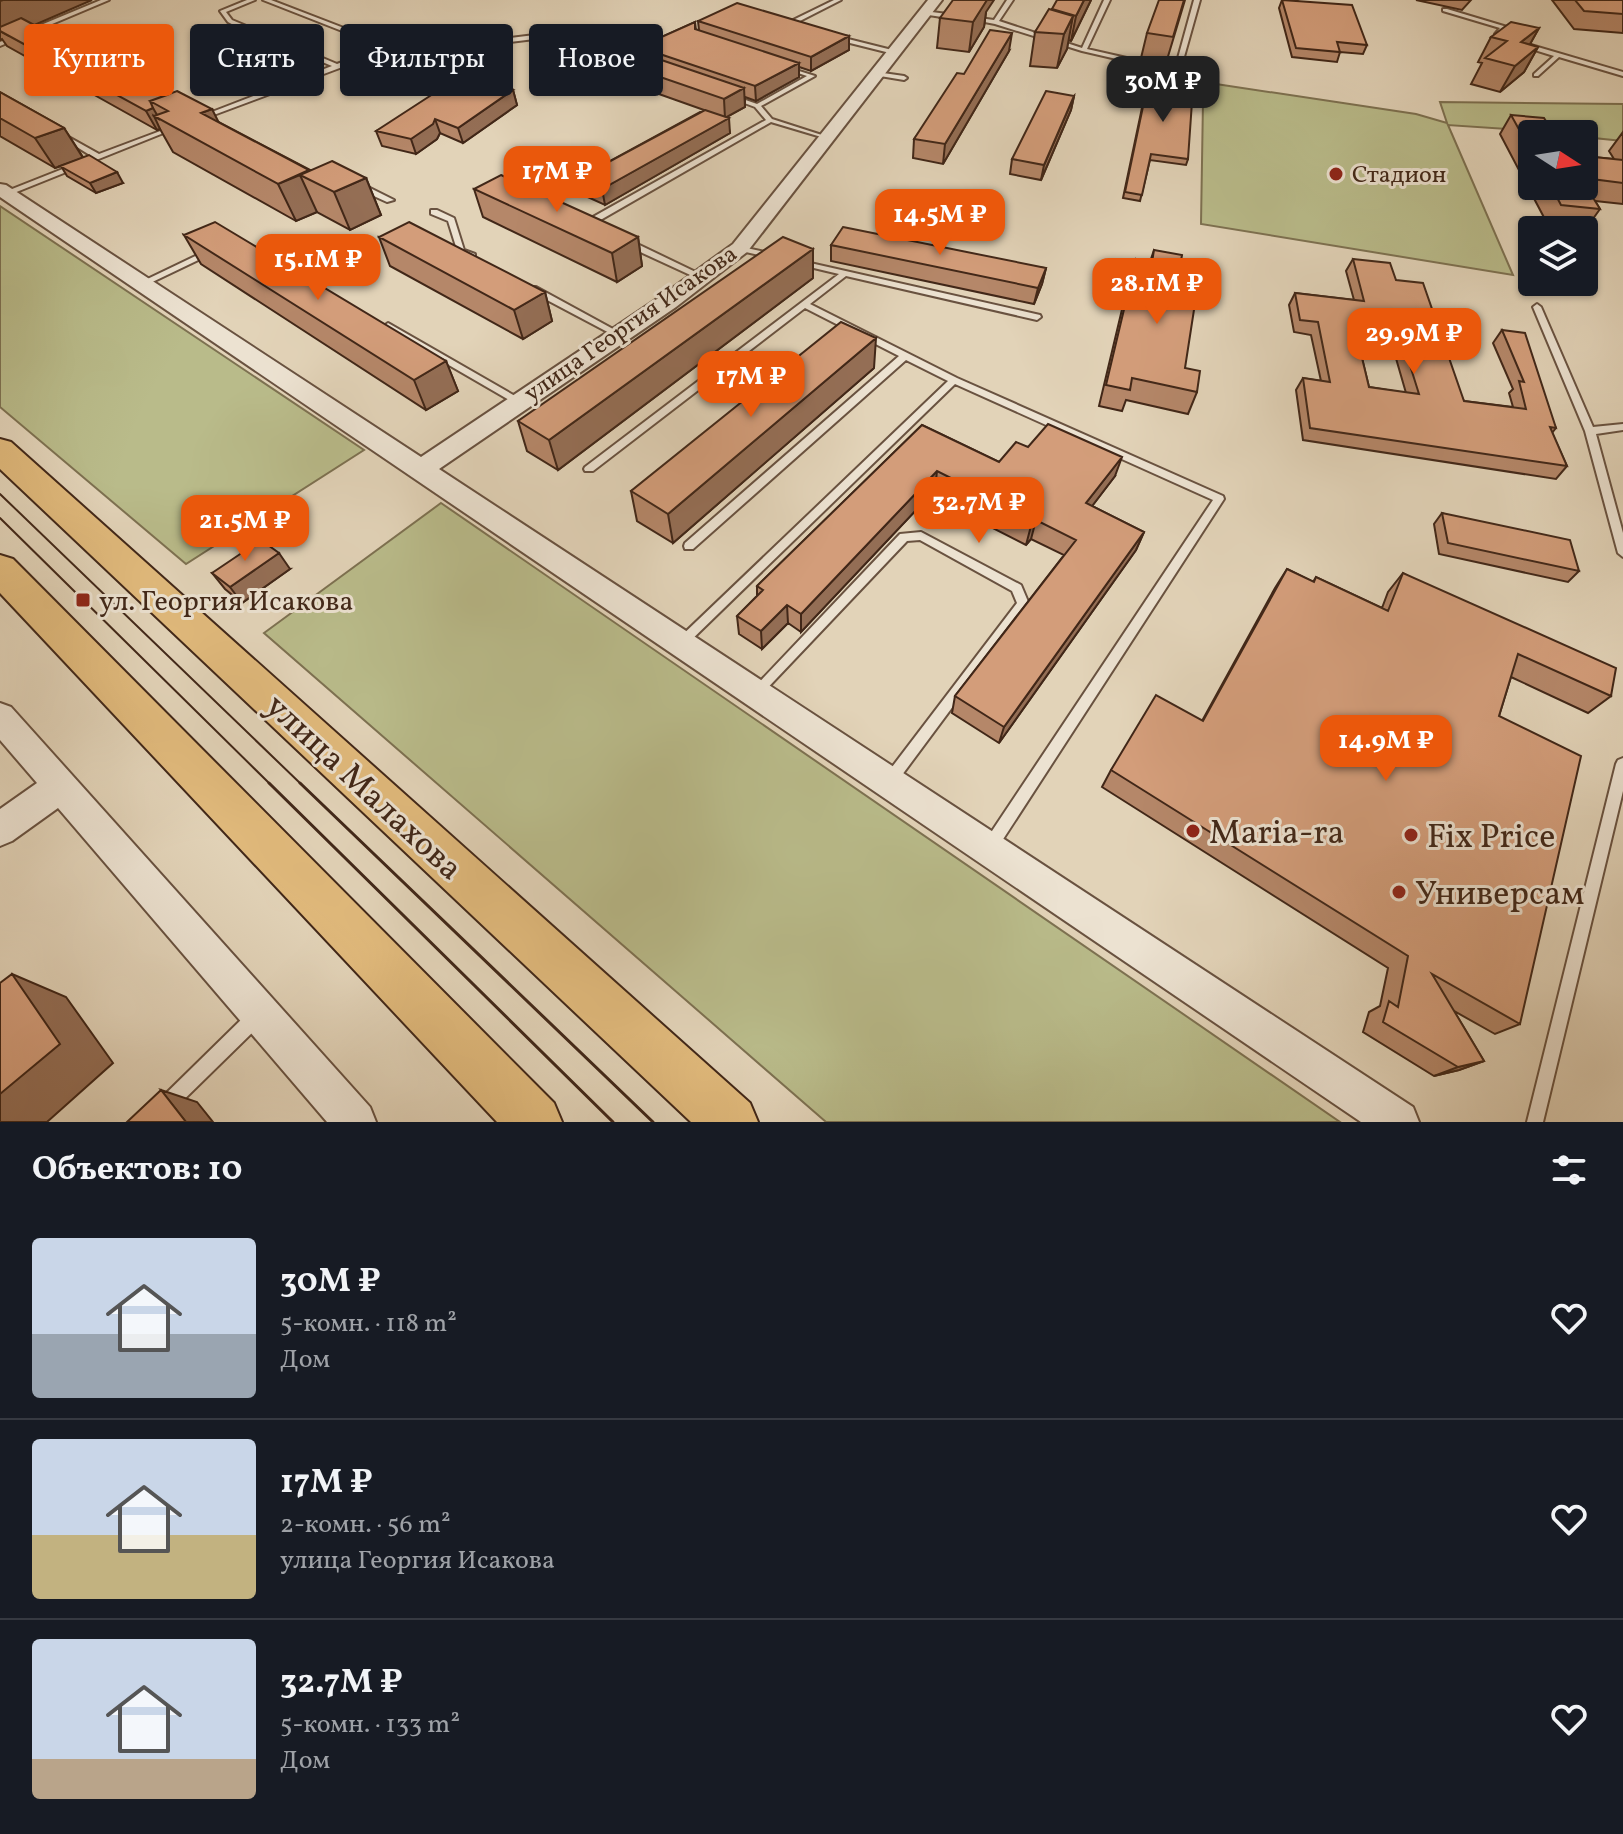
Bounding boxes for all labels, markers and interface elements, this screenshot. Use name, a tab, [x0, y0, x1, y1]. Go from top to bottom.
chip: Купить	[24, 24, 174, 96]
chip: Снять	[190, 24, 324, 96]
chip: Фильтры	[340, 24, 513, 96]
chip: Новое	[529, 24, 663, 96]
pin: 30M ₽	[1107, 56, 1219, 124]
text: 30M ₽	[1124, 64, 1202, 100]
north arrow	[1518, 120, 1598, 200]
map controls	[1518, 120, 1598, 296]
pin: 17M ₽	[501, 146, 613, 214]
text: 17M ₽	[521, 154, 593, 190]
place label: Стадион	[1352, 159, 1446, 193]
marker: Стадион	[1327, 165, 1345, 183]
pin: 14.5M ₽	[866, 189, 1014, 257]
text: 14.5M ₽	[893, 197, 987, 233]
button: layers	[1518, 216, 1598, 296]
pin: 15.1M ₽	[244, 234, 392, 302]
street label: улица Георгия Исакова	[517, 238, 745, 411]
text: 15.1M ₽	[274, 242, 362, 278]
pin: 28.1M ₽	[1083, 258, 1231, 326]
text: 28.1M ₽	[1110, 266, 1204, 302]
pin: 29.9M ₽	[1340, 308, 1488, 376]
text: 29.9M ₽	[1365, 316, 1463, 352]
pin: 17M ₽	[695, 351, 807, 419]
text: 17M ₽	[715, 359, 787, 395]
pin: 32.7M ₽	[905, 477, 1053, 545]
text: 32.7M ₽	[932, 485, 1026, 521]
pin: 21.5M ₽	[171, 495, 319, 563]
text: 21.5M ₽	[199, 503, 291, 539]
place label: ул. Георгия Исакова	[99, 583, 353, 622]
marker: ул. Георгия Исакова	[74, 591, 92, 609]
street label: улица Малахова	[254, 685, 472, 893]
pin: 14.9M ₽	[1312, 715, 1460, 783]
text: 14.9M ₽	[1338, 723, 1434, 759]
place label: Maria-ra	[1209, 811, 1344, 858]
place label: Fix Price	[1427, 815, 1555, 862]
marker: Maria-ra	[1184, 822, 1202, 840]
marker: Fix Price	[1402, 826, 1420, 844]
place label: Универсам	[1415, 872, 1584, 919]
marker: Универсам	[1390, 883, 1408, 901]
text: Объектов: 10	[32, 1147, 242, 1194]
icon: filters	[1547, 1148, 1591, 1192]
text: 30M ₽	[280, 1259, 381, 1306]
icon: home	[96, 1270, 192, 1366]
icon: heart	[1547, 1296, 1591, 1340]
text: 5-комн. · 118 m²	[280, 1306, 457, 1342]
text: Дом	[280, 1342, 330, 1378]
text: 17M ₽	[280, 1460, 373, 1507]
icon: home	[96, 1471, 192, 1567]
icon: heart	[1547, 1497, 1591, 1541]
text: 2-комн. · 56 m²	[280, 1507, 451, 1543]
text: улица Георгия Исакова	[280, 1543, 555, 1579]
text: 32.7M ₽	[280, 1660, 403, 1707]
icon: home	[96, 1671, 192, 1767]
icon: heart	[1547, 1697, 1591, 1741]
text: 5-комн. · 133 m²	[280, 1707, 460, 1743]
text: Дом	[280, 1743, 330, 1779]

